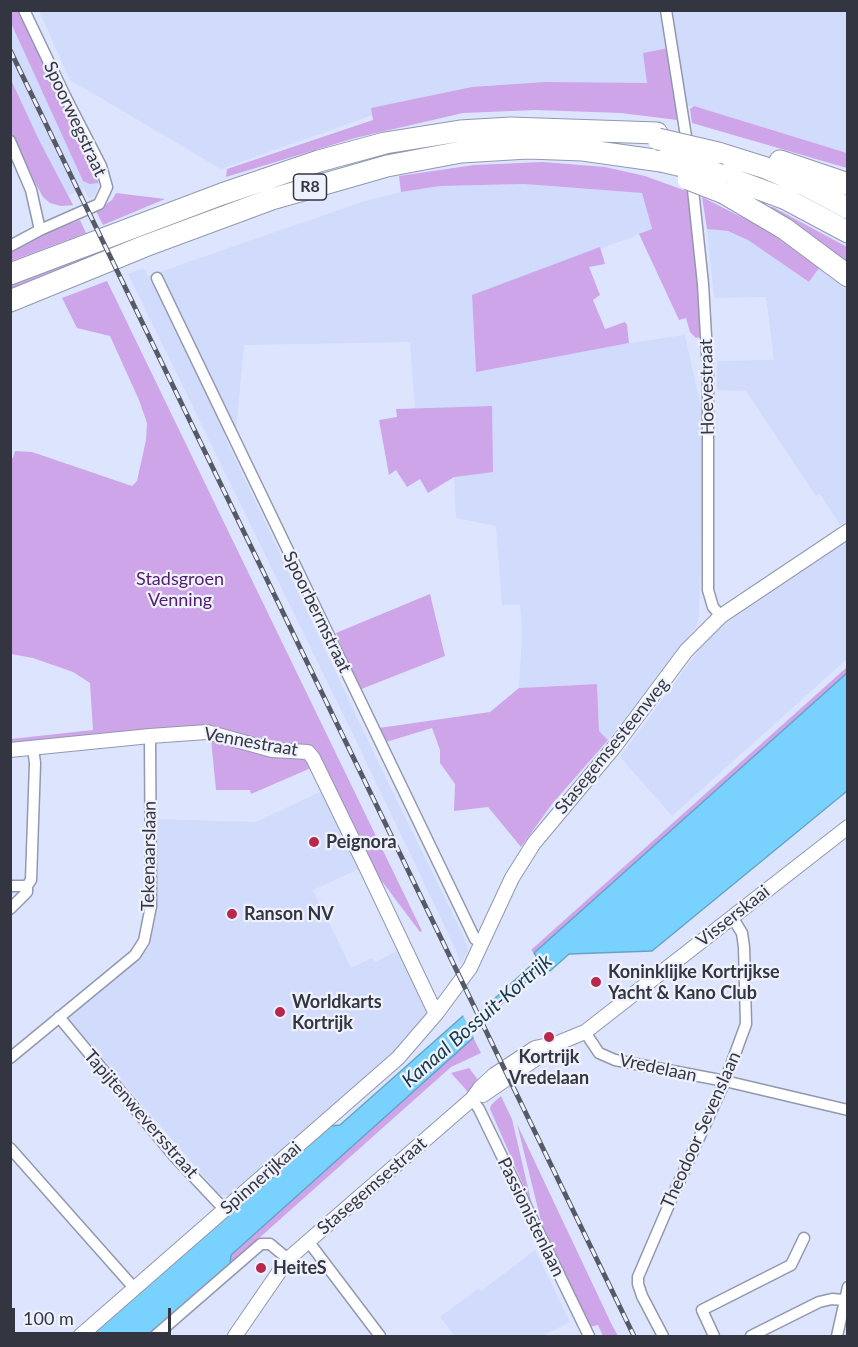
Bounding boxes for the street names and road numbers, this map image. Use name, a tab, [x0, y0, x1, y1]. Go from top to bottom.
street label: Spoorwegstraat	[39, 58, 111, 180]
road number: R8	[294, 174, 326, 200]
street label: Hoevestraat	[695, 339, 719, 435]
street label: Spoorbermstraat	[278, 548, 356, 676]
street label: Stasegemsesteenweg	[550, 674, 674, 818]
street label: Vennestraat	[202, 723, 300, 761]
street label: Tekenaarslaan	[137, 801, 161, 911]
street label: Visserskaai	[692, 881, 774, 951]
street label: Tapijtenweversstraat	[79, 1045, 203, 1183]
street label: Theodoor Sevenslaan	[657, 1048, 745, 1212]
street label: Vredelaan	[617, 1049, 699, 1087]
street label: Stasegemsestraat	[313, 1133, 431, 1239]
street label: Spinnerijkaai	[216, 1137, 306, 1219]
street label: Passionistenlaan	[493, 1154, 569, 1280]

